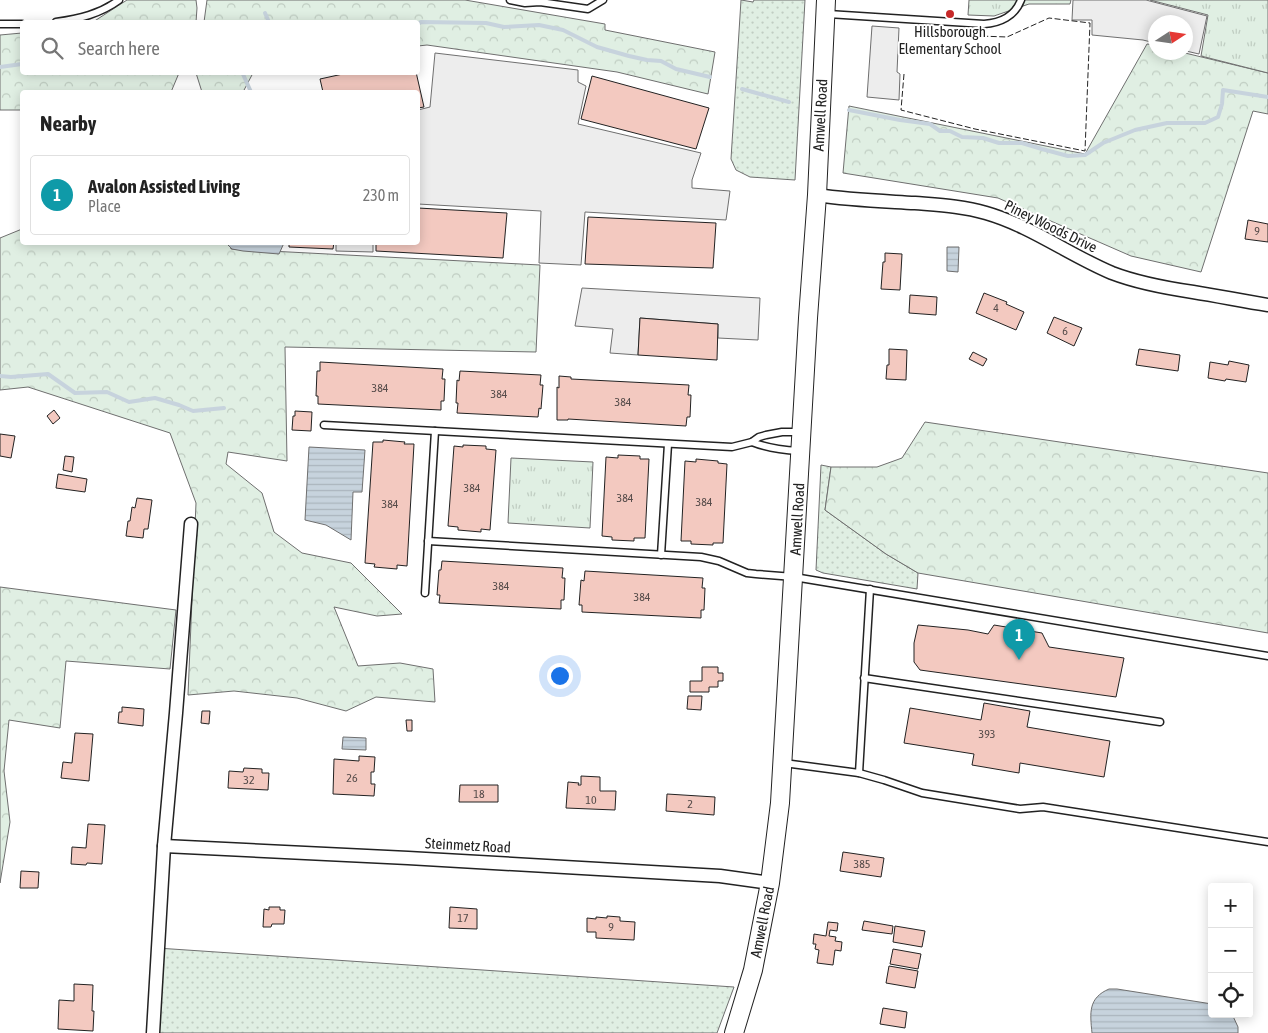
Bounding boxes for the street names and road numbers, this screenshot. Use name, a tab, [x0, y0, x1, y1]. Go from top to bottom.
street label: Amwell Road	[810, 78, 830, 152]
street label: Piney Woods Drive	[1002, 196, 1100, 256]
street label: Amwell Road	[787, 482, 807, 556]
street label: Steinmetz Road	[425, 834, 511, 856]
street label: Amwell Road	[747, 885, 777, 959]

